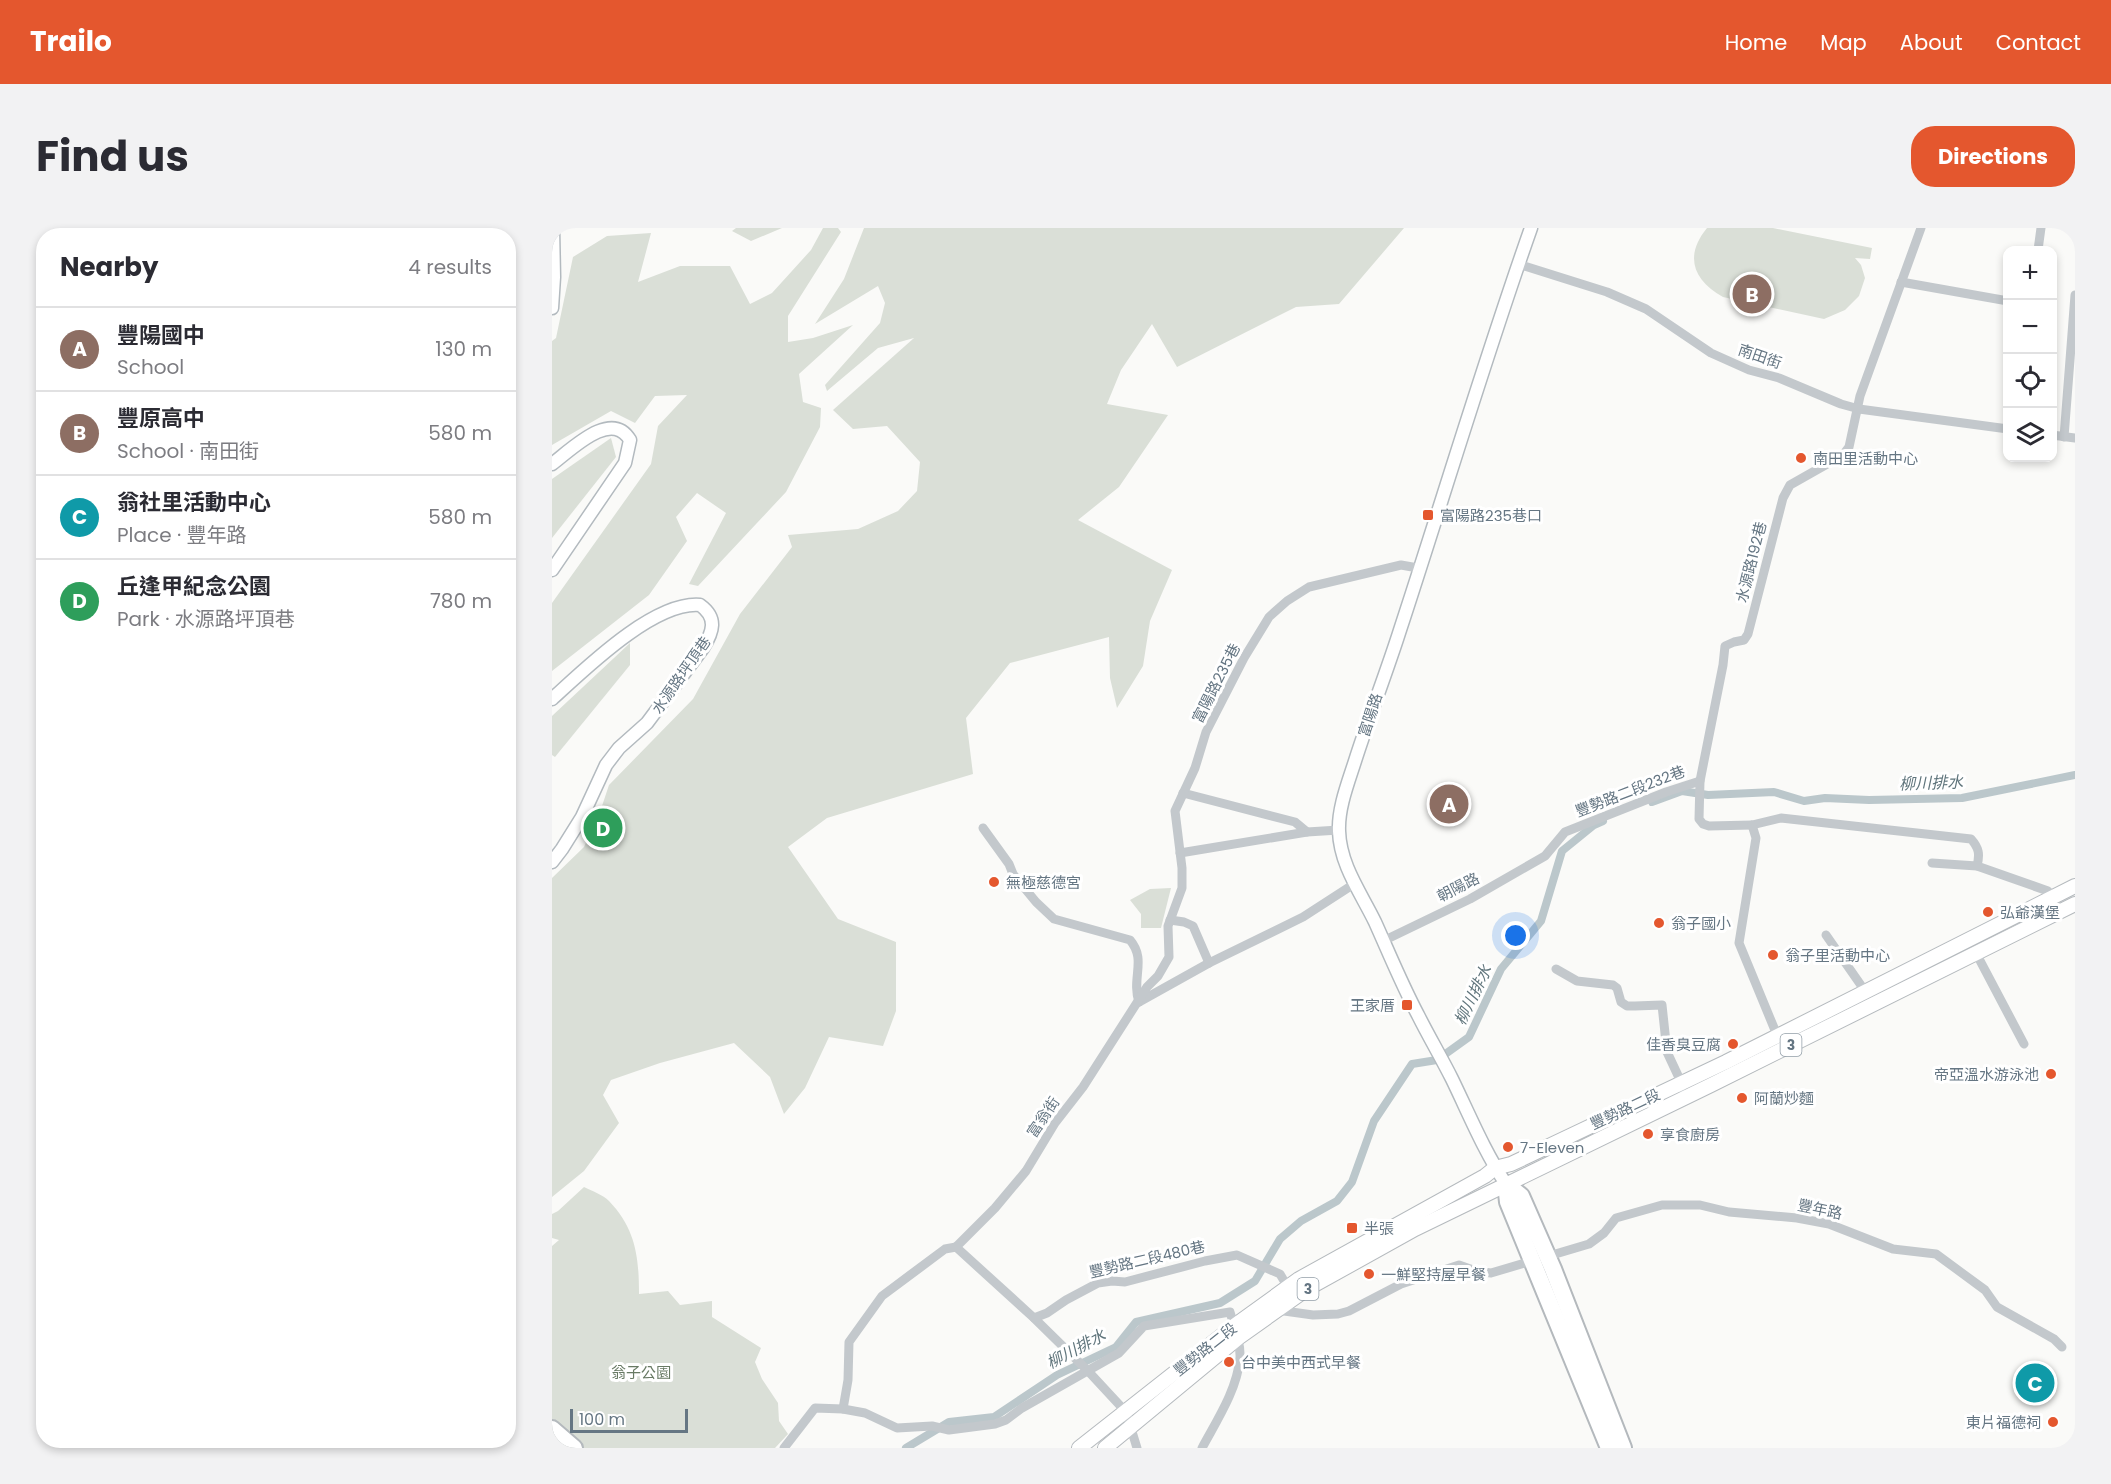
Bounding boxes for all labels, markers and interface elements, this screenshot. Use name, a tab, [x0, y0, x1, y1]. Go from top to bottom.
text: Trailo	[30, 22, 112, 61]
text: Home	[1725, 28, 1787, 57]
text: Map	[1820, 28, 1867, 57]
text: About	[1900, 28, 1963, 57]
text: Contact	[1996, 28, 2081, 57]
button: Directions	[1911, 126, 2075, 187]
text: Find us	[36, 127, 189, 186]
map controls	[2003, 246, 2057, 462]
button: +	[2003, 246, 2057, 300]
text: Nearby	[60, 249, 158, 285]
text: 4 results	[408, 253, 492, 281]
pin: B	[1732, 272, 1772, 316]
button: −	[2003, 300, 2057, 354]
text: 豐陽國中	[117, 320, 205, 351]
text: A	[72, 335, 87, 363]
text: 130 m	[435, 335, 492, 363]
street label: 南田街	[1735, 339, 1785, 373]
text: School	[117, 353, 184, 381]
button: locate	[2003, 354, 2057, 408]
text: 豐原高中	[117, 403, 205, 434]
button: layers	[2003, 408, 2057, 462]
text: B	[73, 419, 86, 447]
text: 580 m	[428, 419, 492, 447]
text: School · 南田街	[117, 437, 259, 465]
place label: 南田里活動中心	[1813, 448, 1918, 469]
marker: 南田里活動中心	[1794, 451, 1808, 465]
text: 翁社里活動中心	[117, 487, 271, 518]
text: C	[72, 503, 87, 531]
text: 580 m	[428, 503, 492, 531]
place label: 富陽路235巷口	[1440, 505, 1542, 526]
marker: 富陽路235巷口	[1421, 508, 1435, 522]
street label: 水源路192巷	[1731, 519, 1771, 605]
text: Place · 豐年路	[117, 521, 246, 549]
text: 丘逢甲紀念公園	[117, 571, 271, 602]
text: D	[72, 587, 87, 615]
text: 780 m	[430, 587, 492, 615]
text: Park · 水源路坪頂巷	[117, 605, 295, 633]
street label: 水源路坪頂巷	[647, 632, 715, 718]
street label: 富陽路235巷	[1187, 640, 1245, 726]
street label: 富陽路	[1353, 690, 1387, 740]
street label: 豐勢路二段232巷	[1572, 760, 1688, 822]
water label: 柳川排水	[1899, 770, 1964, 796]
pin: A	[1430, 782, 1468, 826]
pin: D	[584, 806, 622, 850]
street label: 朝陽路	[1433, 867, 1483, 907]
place label: 無極慈德宮	[1006, 872, 1081, 893]
marker: 無極慈德宮	[987, 875, 1001, 889]
place label: 弘爺漢堡	[2000, 902, 2060, 923]
marker: 弘爺漢堡	[1981, 905, 1995, 919]
place label: 翁子國小	[1671, 913, 1731, 934]
marker: 翁子國小	[1652, 916, 1666, 930]
your location	[1501, 921, 1530, 950]
place label: 翁子里活動中心	[1785, 945, 1890, 966]
marker: 翁子里活動中心	[1766, 948, 1780, 962]
water label: 柳川排水	[1449, 960, 1498, 1029]
place label: 王家厝	[1350, 995, 1395, 1016]
marker: 王家厝	[1400, 998, 1414, 1012]
place label: 佳香臭豆腐	[1646, 1034, 1721, 1055]
road number: 3	[1780, 1034, 1802, 1056]
marker: 佳香臭豆腐	[1726, 1037, 1740, 1051]
place label: 帝亞溫水游泳池	[1934, 1064, 2039, 1085]
marker: 帝亞溫水游泳池	[2044, 1067, 2058, 1081]
street label: 豐勢路二段	[1587, 1084, 1663, 1134]
place label: 阿蘭炒麵	[1754, 1088, 1814, 1109]
marker: 阿蘭炒麵	[1735, 1091, 1749, 1105]
street label: 富翁街	[1022, 1092, 1064, 1142]
place label: 享食廚房	[1660, 1124, 1720, 1145]
marker: 享食廚房	[1641, 1127, 1655, 1141]
place label: 7-Eleven	[1520, 1137, 1584, 1158]
marker: 7-Eleven	[1501, 1140, 1515, 1154]
street label: 豐年路	[1796, 1194, 1844, 1224]
place label: 半張	[1364, 1218, 1394, 1239]
marker: 半張	[1345, 1221, 1359, 1235]
street label: 豐勢路二段480巷	[1087, 1235, 1207, 1283]
place label: 一鮮堅持屋早餐	[1381, 1264, 1486, 1285]
marker: 一鮮堅持屋早餐	[1362, 1267, 1376, 1281]
road number: 3	[1298, 1278, 1318, 1300]
street label: 豐勢路二段	[1169, 1318, 1241, 1380]
water label: 柳川排水	[1042, 1323, 1111, 1374]
place label: 台中美中西式早餐	[1241, 1352, 1361, 1373]
marker: 台中美中西式早餐	[1222, 1355, 1236, 1369]
pin: C	[2016, 1360, 2054, 1406]
park label: 翁子公園	[611, 1362, 671, 1383]
scale bar	[570, 1406, 688, 1434]
text: 100 m	[579, 1408, 625, 1431]
place label: 東片福德祠	[1966, 1412, 2041, 1433]
marker: 東片福德祠	[2046, 1415, 2060, 1429]

